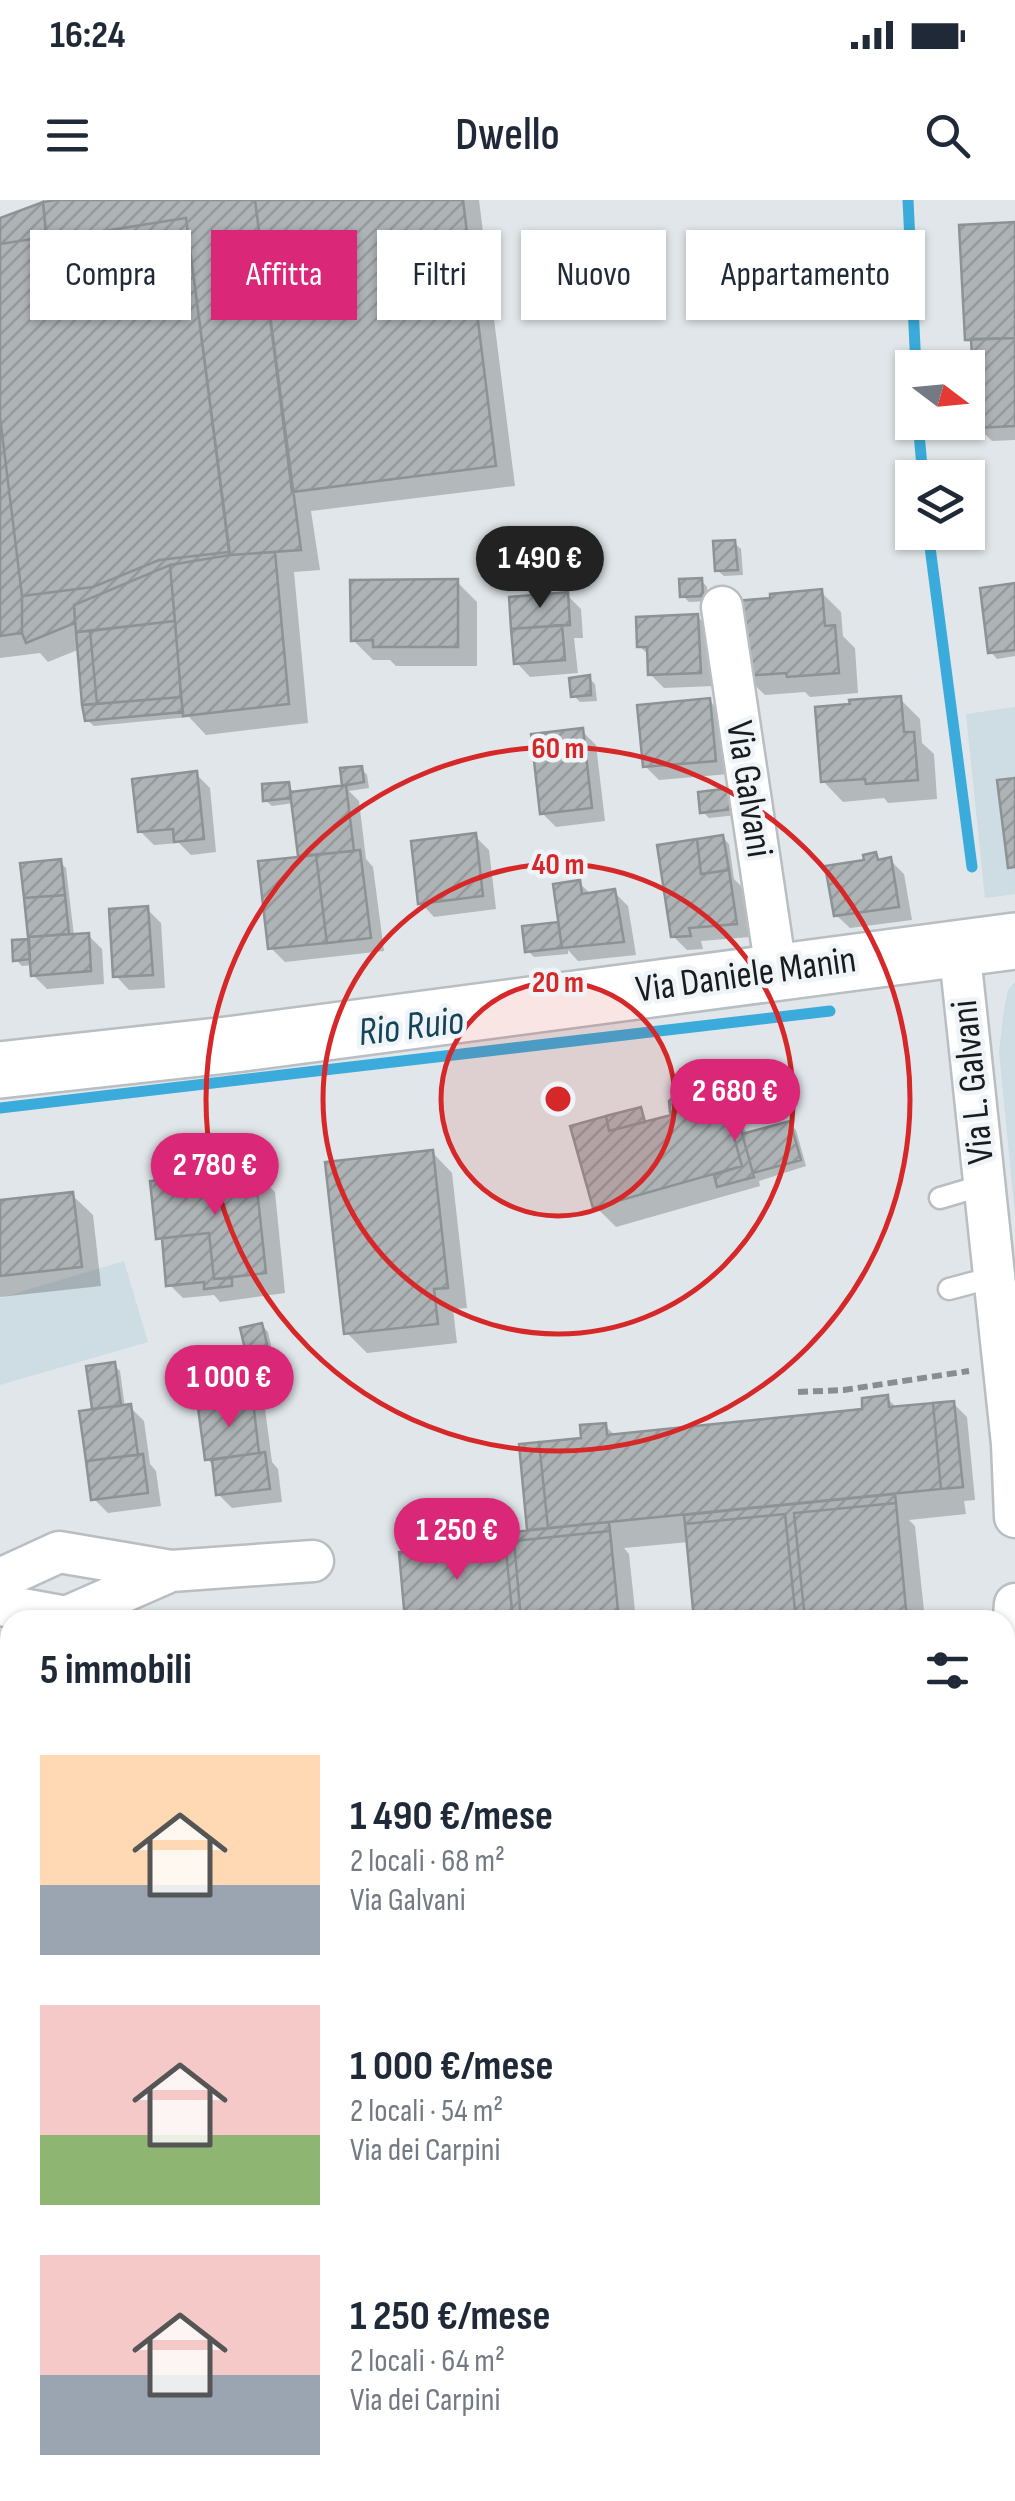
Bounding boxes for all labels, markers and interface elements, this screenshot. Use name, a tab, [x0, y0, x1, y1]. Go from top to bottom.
text: 16:24	[50, 13, 125, 58]
icon: menu	[40, 108, 95, 163]
text: Dwello	[455, 108, 560, 163]
icon: search	[920, 108, 975, 163]
chip: Compra	[30, 230, 191, 320]
chip: Affitta	[211, 230, 357, 320]
chip: Filtri	[377, 230, 501, 320]
chip: Nuovo	[521, 230, 666, 320]
chip: Appartamento	[686, 230, 925, 320]
north arrow	[895, 350, 985, 440]
map controls	[895, 350, 985, 550]
button: layers	[895, 460, 985, 550]
pin: 1 490 €	[448, 526, 632, 611]
text: 1 490 €	[498, 539, 582, 578]
street label: Via Galvani	[716, 718, 782, 860]
text: 60 m	[532, 731, 584, 767]
text: 40 m	[532, 847, 584, 883]
street label: Via Daniele Manin	[633, 937, 859, 1013]
text: 20 m	[532, 965, 584, 1001]
water label: Rio Ruio	[356, 997, 466, 1057]
street label: Via L. Galvani	[942, 998, 1004, 1166]
pin: 2 680 €	[643, 1059, 827, 1144]
text: 2 680 €	[692, 1072, 778, 1111]
centre of rings	[540, 1081, 576, 1117]
pin: 2 780 €	[123, 1133, 307, 1218]
text: 2 780 €	[173, 1146, 257, 1185]
pin: 1 000 €	[137, 1345, 321, 1430]
text: 1 000 €	[187, 1358, 271, 1397]
pin: 1 250 €	[365, 1498, 549, 1583]
text: 1 250 €	[416, 1511, 498, 1550]
icon: filters	[920, 1643, 975, 1698]
text: 5 immobili	[40, 1645, 192, 1696]
text: 1 490 €/mese	[350, 1791, 553, 1842]
icon: home	[120, 1795, 240, 1915]
text: 2 locali · 68 m²	[350, 1842, 505, 1881]
text: Via Galvani	[350, 1881, 466, 1920]
text: 1 000 €/mese	[350, 2041, 553, 2092]
icon: home	[120, 2045, 240, 2165]
text: 2 locali · 54 m²	[350, 2092, 503, 2131]
text: Via dei Carpini	[350, 2131, 500, 2170]
text: 1 250 €/mese	[350, 2291, 550, 2342]
icon: home	[120, 2295, 240, 2415]
text: 2 locali · 64 m²	[350, 2342, 505, 2381]
text: Via dei Carpini	[350, 2381, 500, 2420]

